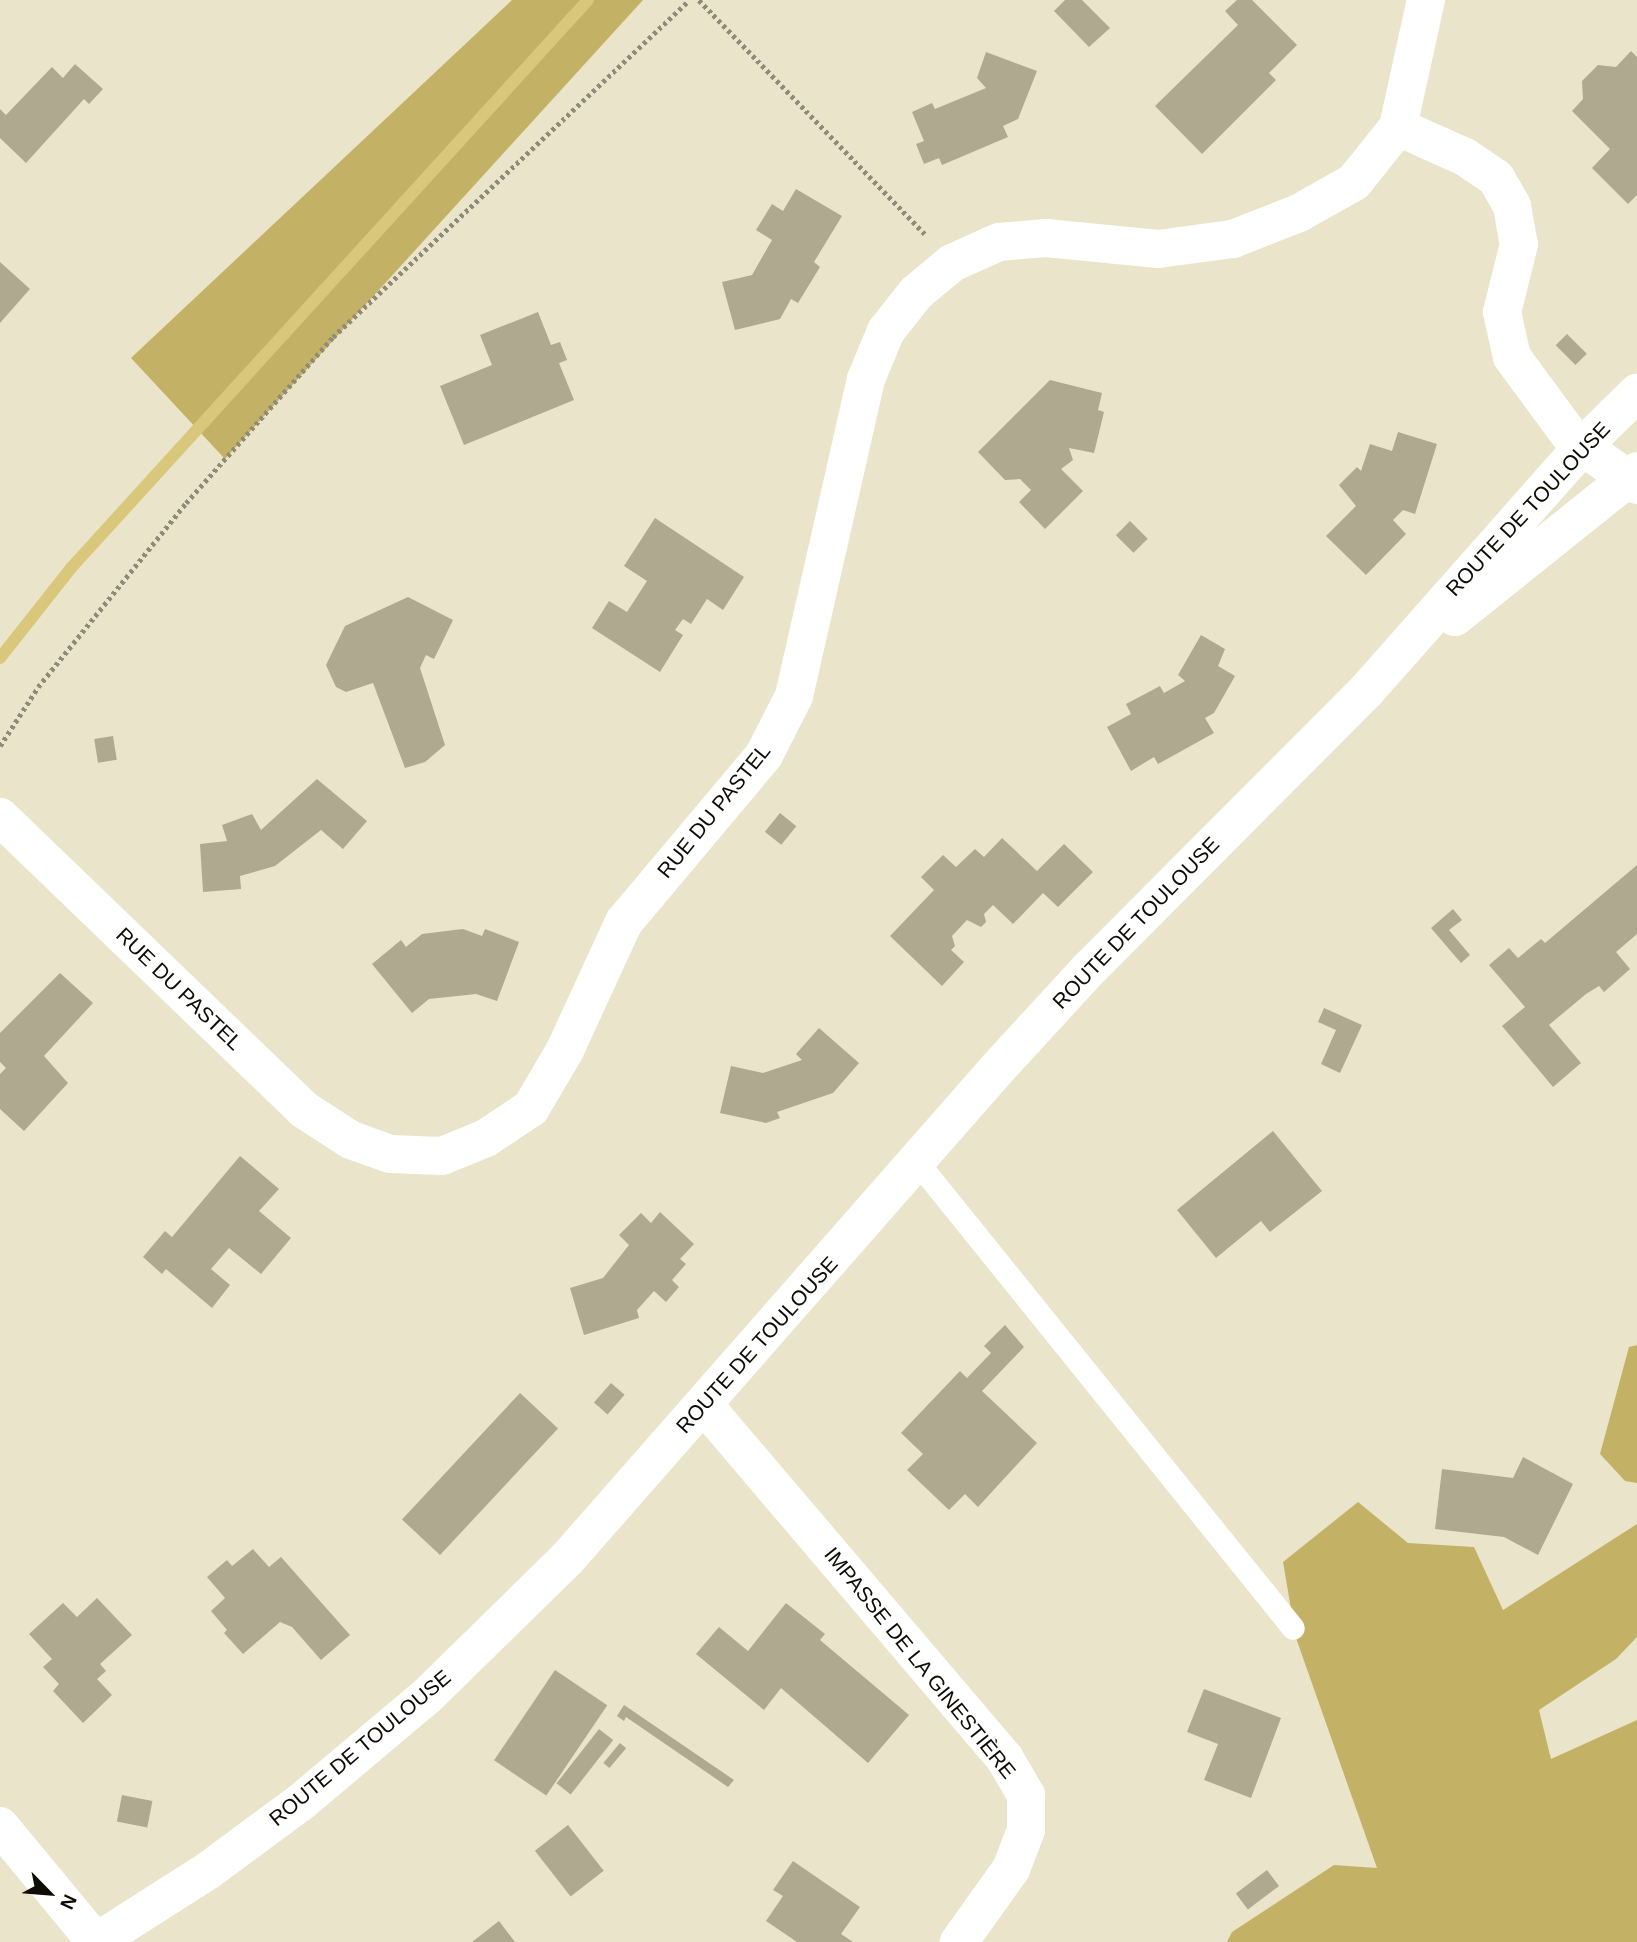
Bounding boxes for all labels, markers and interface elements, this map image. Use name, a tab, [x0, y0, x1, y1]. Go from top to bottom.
street label: ROUTE DE TOULOUSE	[1441, 416, 1615, 602]
street label: RUE DU PASTEL	[652, 739, 776, 883]
street label: ROUTE DE TOULOUSE	[1047, 832, 1225, 1014]
street label: RUE DU PASTEL	[111, 923, 247, 1055]
street label: ROUTE DE TOULOUSE	[671, 1251, 843, 1439]
street label: IMPASSE DE LA GINESTIÈRE	[819, 1542, 1021, 1784]
street label: ROUTE DE TOULOUSE	[264, 1665, 456, 1831]
north arrow	[14, 1858, 84, 1928]
text: N	[56, 1891, 81, 1913]

